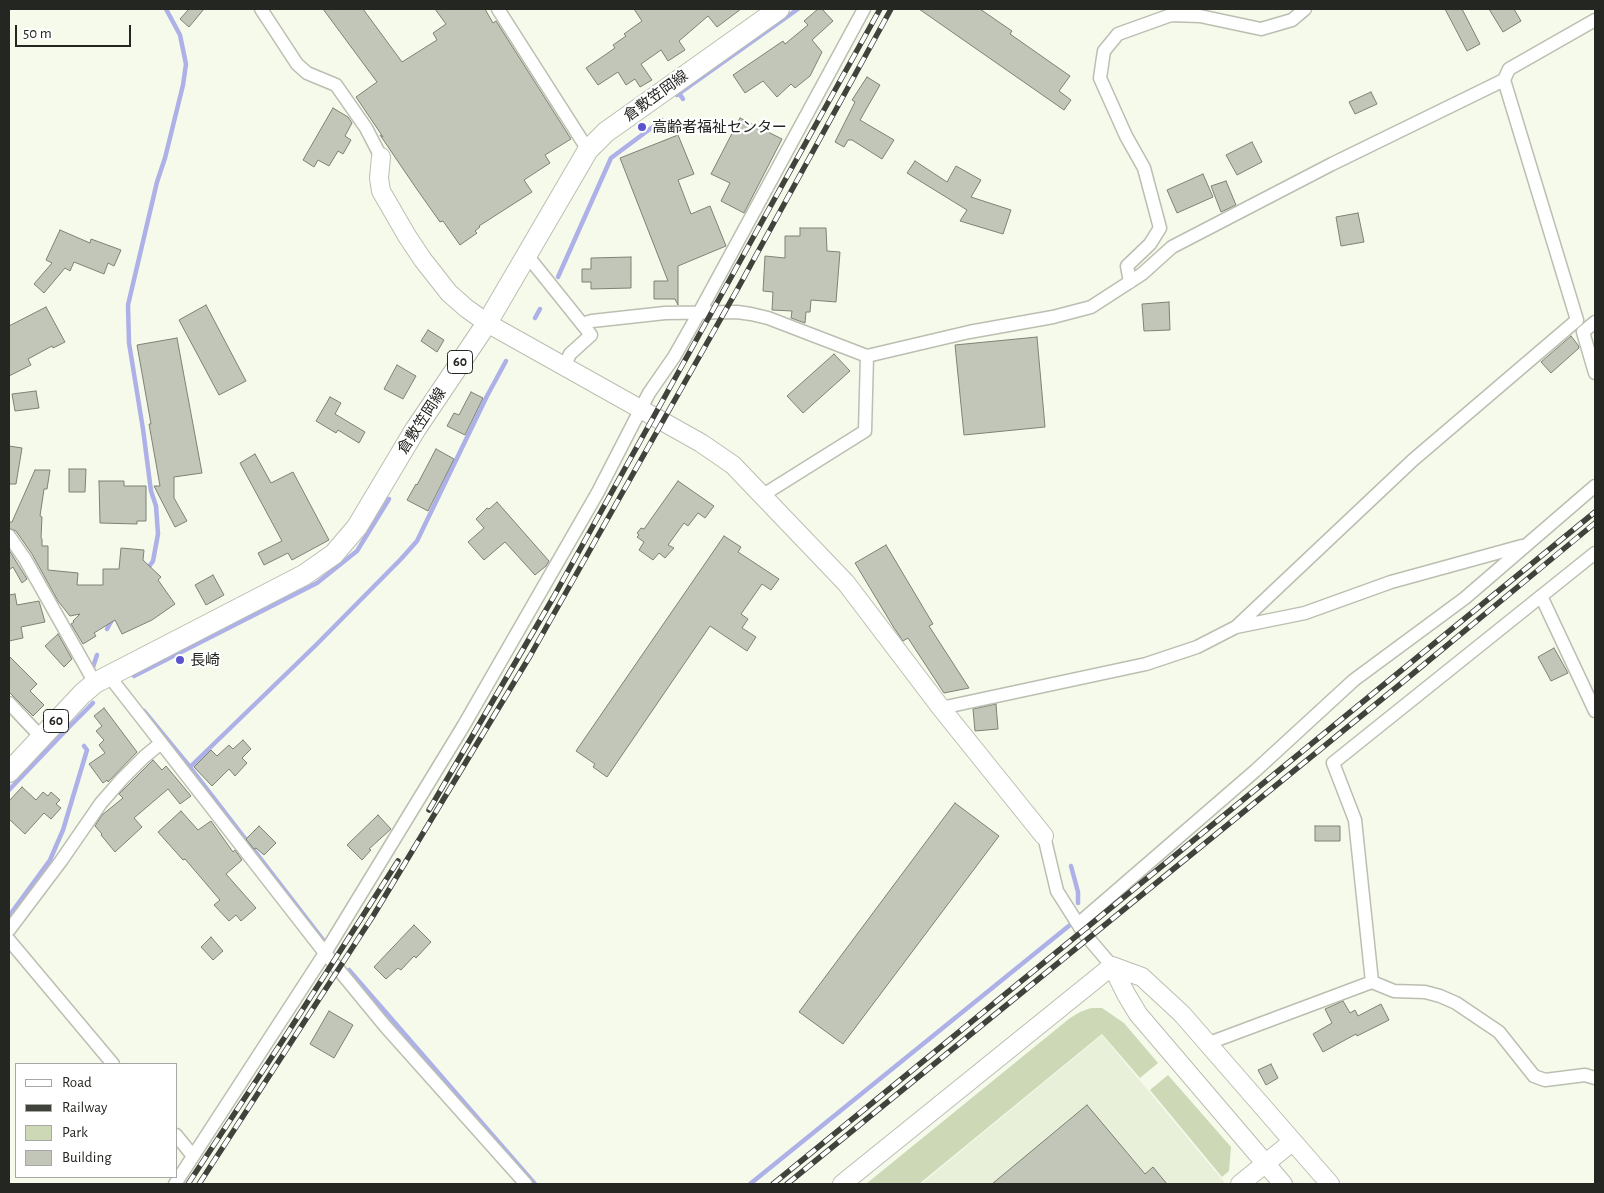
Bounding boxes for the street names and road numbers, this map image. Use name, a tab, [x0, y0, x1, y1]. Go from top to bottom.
street label: 倉敷笠岡線	[620, 67, 692, 125]
road number: 60	[448, 351, 472, 374]
street label: 倉敷笠岡線	[394, 385, 450, 457]
road number: 60	[44, 709, 68, 732]

